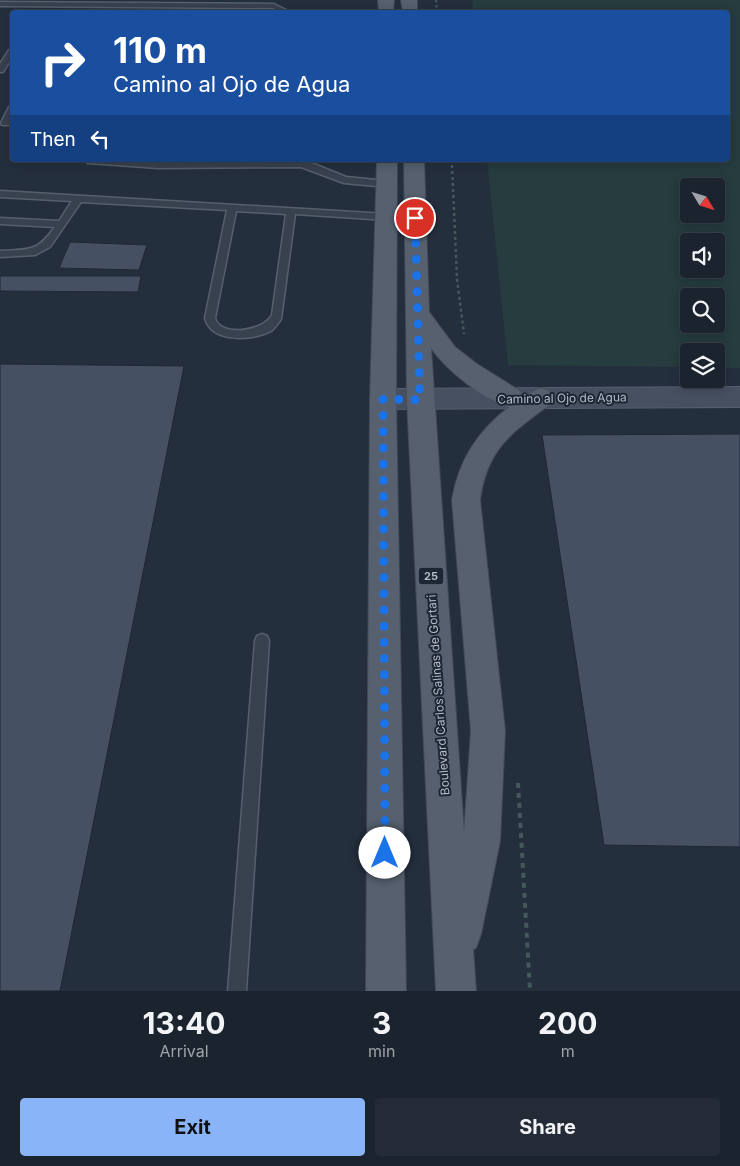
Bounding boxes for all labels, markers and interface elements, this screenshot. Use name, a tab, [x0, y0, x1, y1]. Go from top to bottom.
text: 110 m	[113, 29, 207, 71]
icon: right	[30, 30, 95, 95]
text: Camino al Ojo de Agua	[113, 71, 350, 97]
icon: left	[86, 125, 114, 153]
text: Then	[30, 128, 76, 151]
north arrow	[680, 178, 725, 222]
map controls	[680, 178, 725, 388]
pin	[394, 197, 436, 239]
icon: arrive	[401, 204, 429, 232]
button: sound	[680, 233, 725, 278]
button: search	[680, 288, 725, 333]
button: layers	[680, 343, 725, 388]
street label: Camino al Ojo de Agua	[497, 389, 627, 407]
road number: 25	[418, 568, 444, 584]
street label: Boulevard Carlos Salinas de Gortari	[424, 594, 452, 796]
position arrow	[358, 826, 410, 878]
text: 13:40	[143, 1005, 225, 1041]
text: 3	[372, 1005, 391, 1041]
text: 200	[538, 1005, 597, 1041]
text: Arrival	[159, 1041, 209, 1061]
text: min	[368, 1041, 395, 1061]
text: m	[561, 1041, 575, 1061]
button: Exit	[20, 1098, 365, 1156]
button: Share	[375, 1098, 720, 1156]

